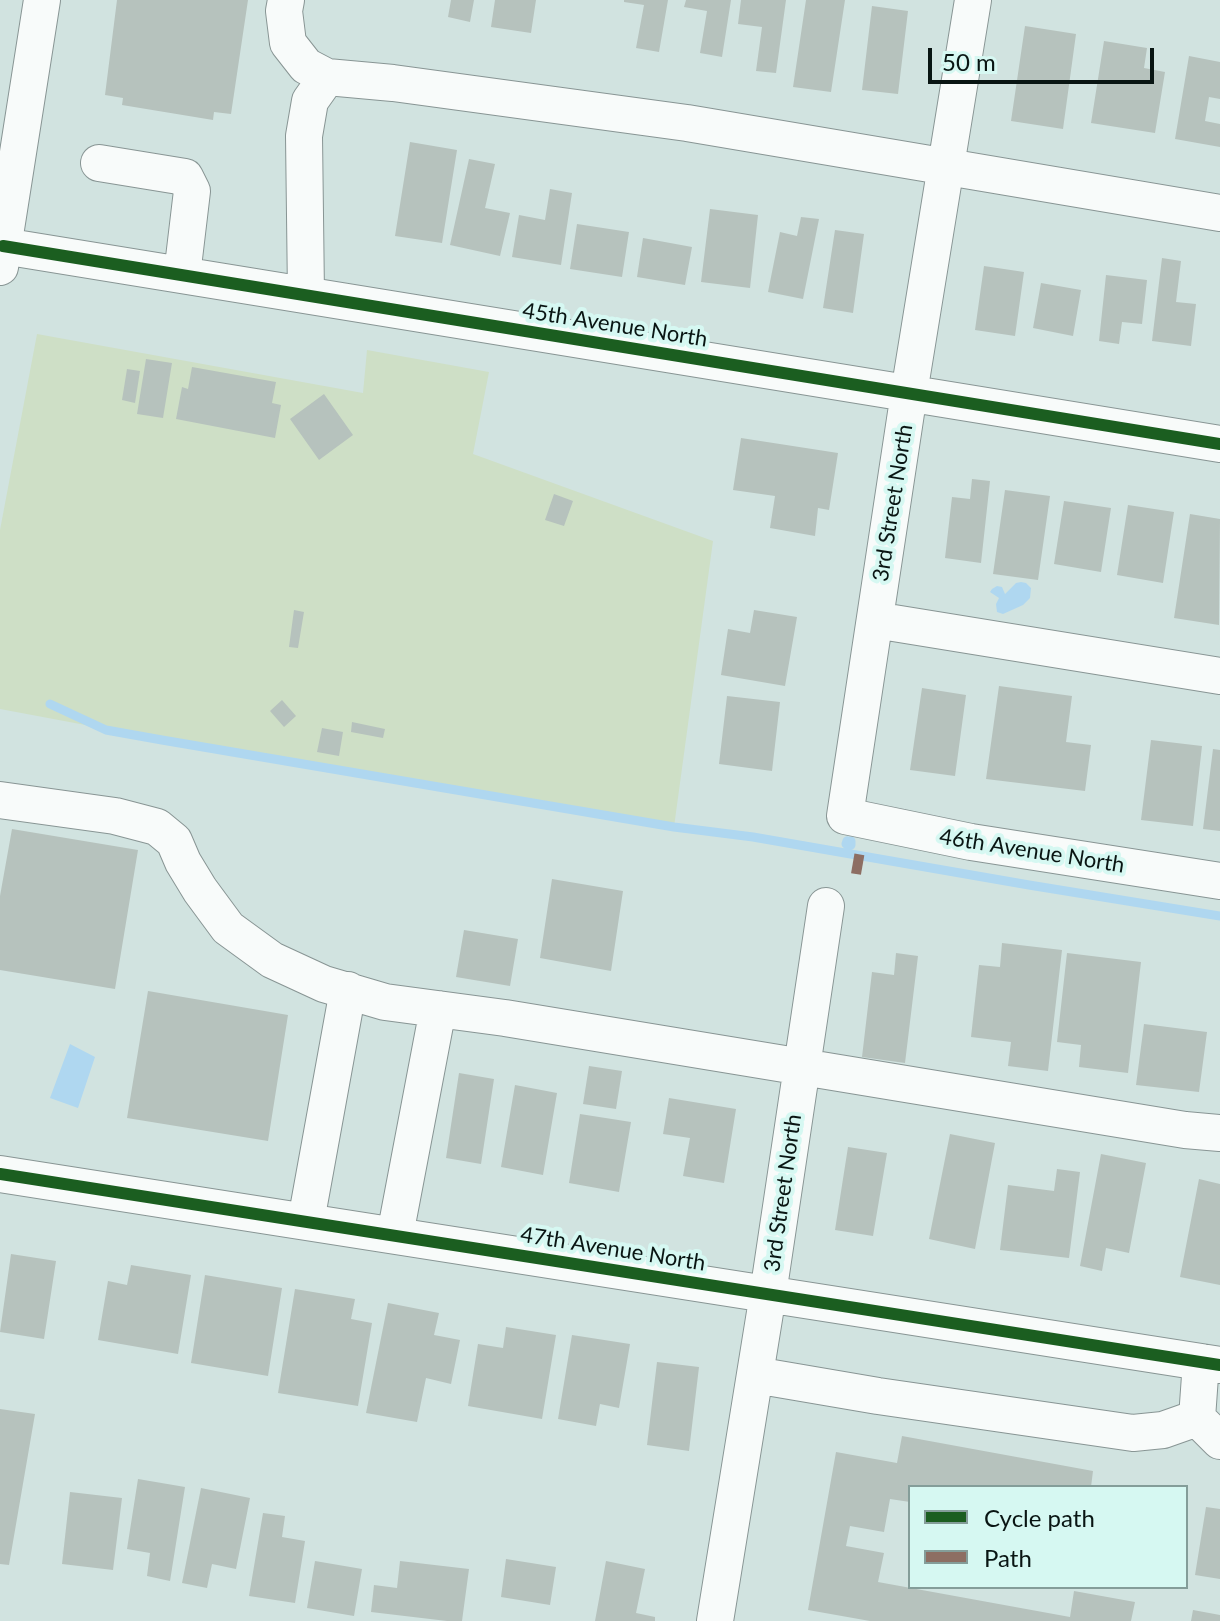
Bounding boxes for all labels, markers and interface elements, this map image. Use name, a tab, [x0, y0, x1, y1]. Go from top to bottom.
scale bar	[932, 32, 1158, 82]
text: 50 m	[942, 47, 996, 76]
street label: 45th Avenue North	[521, 297, 709, 353]
street label: 3rd Street North	[868, 422, 918, 584]
street label: 46th Avenue North	[938, 823, 1126, 879]
street label: 3rd Street North	[759, 1112, 807, 1274]
street label: 47th Avenue North	[519, 1221, 707, 1277]
legend	[908, 1485, 1188, 1589]
text: Cycle path	[984, 1503, 1095, 1532]
text: Path	[984, 1543, 1032, 1572]

